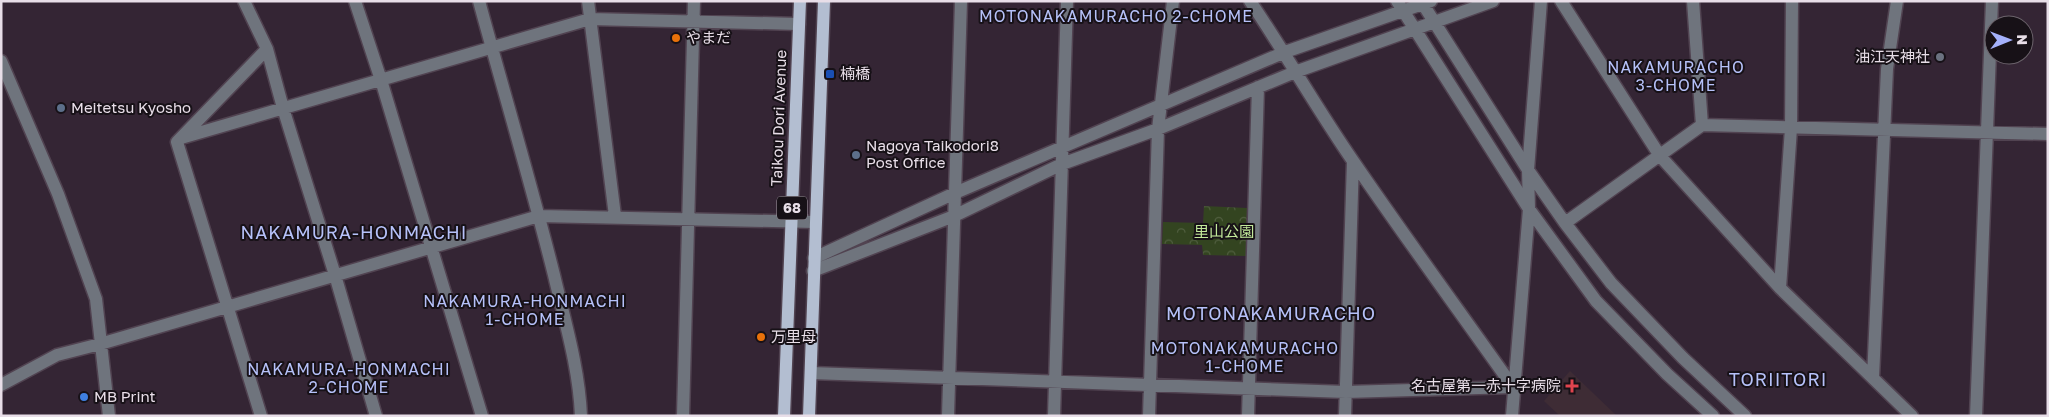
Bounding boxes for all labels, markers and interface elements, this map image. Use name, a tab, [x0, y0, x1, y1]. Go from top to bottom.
district label: MOTONAKAMURACHO 2-CHOME	[979, 6, 1253, 26]
north arrow	[1984, 15, 2034, 65]
place label: やまだ	[686, 28, 731, 46]
marker: やまだ	[670, 32, 682, 44]
text: N	[2014, 34, 2031, 45]
place label: 油江天神社	[1855, 47, 1930, 65]
street label: Taikou Dori Avenue	[767, 49, 789, 187]
marker: 油江天神社	[1934, 51, 1946, 63]
district label: NAKAMURACHO 3-CHOME	[1607, 57, 1745, 95]
place label: 楠橋	[840, 64, 870, 82]
marker: 楠橋	[824, 68, 836, 80]
place label: Meitetsu Kyosho	[71, 98, 191, 116]
marker: Meitetsu Kyosho	[55, 102, 67, 114]
place label: Nagoya Taikodori8 Post Office	[866, 136, 999, 171]
marker: Nagoya Taikodori8 Post Office	[850, 149, 862, 161]
road number: 68	[777, 197, 807, 220]
district label: NAKAMURA-HONMACHI	[241, 221, 467, 243]
park label: 里山公園	[1194, 222, 1254, 240]
district label: NAKAMURA-HONMACHI 1-CHOME	[423, 291, 627, 329]
district label: MOTONAKAMURACHO	[1166, 302, 1376, 324]
place label: 万里母	[771, 327, 816, 345]
marker: 万里母	[755, 331, 767, 343]
district label: MOTONAKAMURACHO 1-CHOME	[1151, 338, 1339, 376]
district label: NAKAMURA-HONMACHI 2-CHOME	[247, 359, 451, 397]
district label: TORIITORI	[1729, 368, 1827, 390]
place label: 名古屋第一赤十字病院	[1411, 376, 1561, 394]
marker: 名古屋第一赤十字病院	[1565, 379, 1579, 393]
place label: MB Print	[94, 387, 155, 405]
marker: MB Print	[78, 391, 90, 403]

